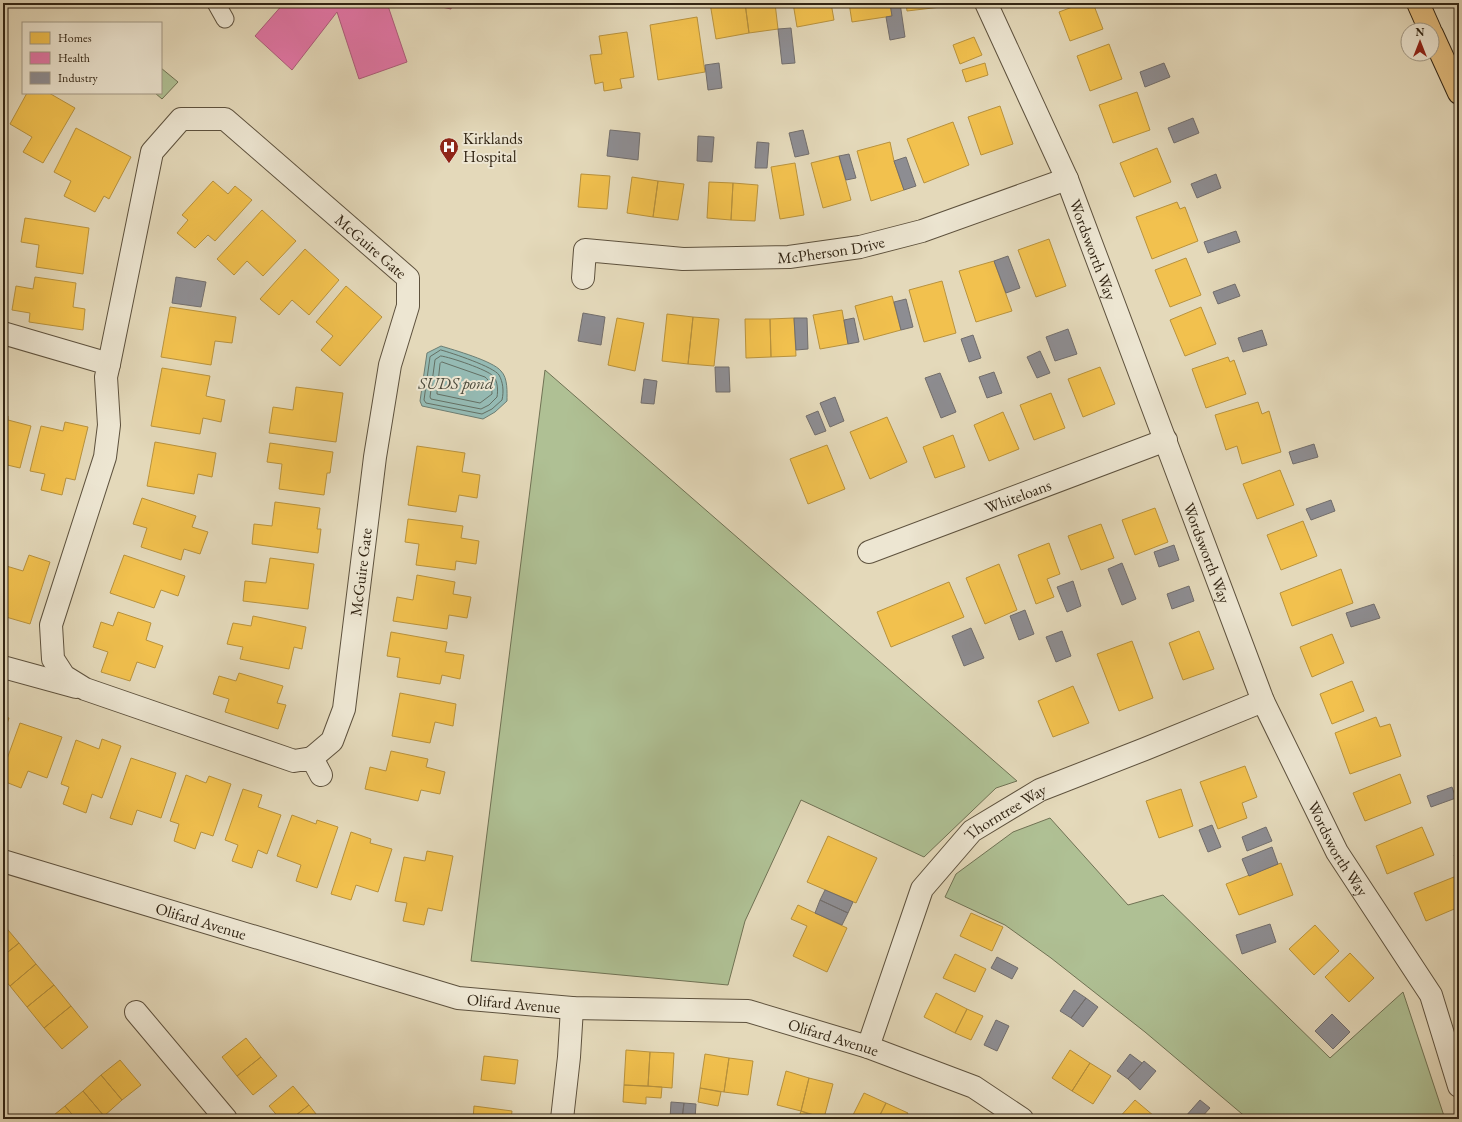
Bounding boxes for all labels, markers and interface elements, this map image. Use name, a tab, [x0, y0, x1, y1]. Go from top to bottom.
legend	[22, 22, 162, 94]
north arrow	[1400, 22, 1440, 62]
text: N	[1416, 25, 1425, 39]
text: Homes	[58, 30, 92, 46]
text: Health	[58, 50, 90, 66]
text: Industry	[58, 70, 98, 86]
place label: Kirklands Hospital	[463, 128, 523, 167]
hospital icon: Kirklands Hospital	[438, 136, 460, 164]
street label: Wordsworth Way	[1065, 196, 1122, 304]
street label: McGuire Gate	[331, 209, 412, 283]
street label: McPherson Drive	[777, 231, 887, 268]
water label: SUDS pond	[417, 372, 494, 394]
street label: Whiteloans	[982, 474, 1054, 518]
street label: Wordsworth Way	[1179, 499, 1236, 607]
street label: McGuire Gate	[345, 527, 377, 617]
street label: Thorntree Way	[959, 778, 1050, 844]
street label: Wordsworth Way	[1303, 797, 1374, 901]
street label: Olifard Avenue	[153, 897, 249, 944]
street label: Olifard Avenue	[466, 988, 561, 1017]
street label: Olifard Avenue	[786, 1013, 882, 1061]

